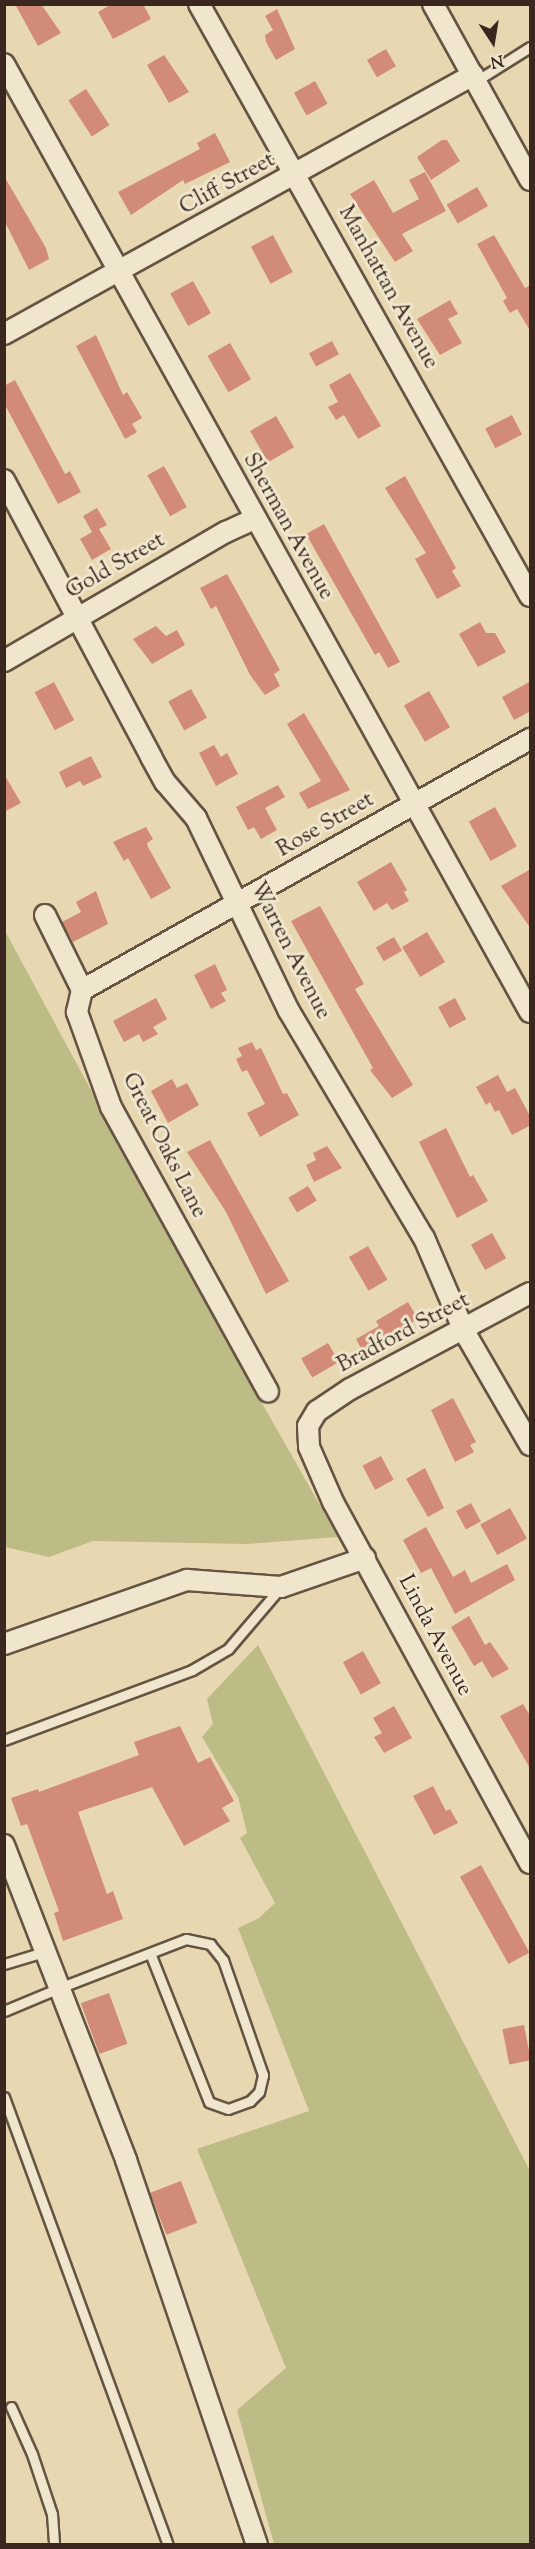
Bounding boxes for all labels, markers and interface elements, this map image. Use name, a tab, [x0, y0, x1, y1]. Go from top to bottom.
north arrow	[463, 12, 523, 72]
text: N	[488, 48, 505, 73]
street label: Cliff Street	[176, 148, 280, 222]
street label: Manhattan Avenue	[331, 202, 443, 374]
street label: Sherman Avenue	[236, 449, 338, 605]
street label: Gold Street	[62, 528, 170, 606]
street label: Rose Street	[273, 788, 379, 864]
street label: Warren Avenue	[243, 878, 335, 1024]
street label: Great Oaks Lane	[115, 1069, 211, 1223]
street label: Bradford Street	[333, 1288, 475, 1380]
street label: Linda Avenue	[391, 1571, 477, 1701]

